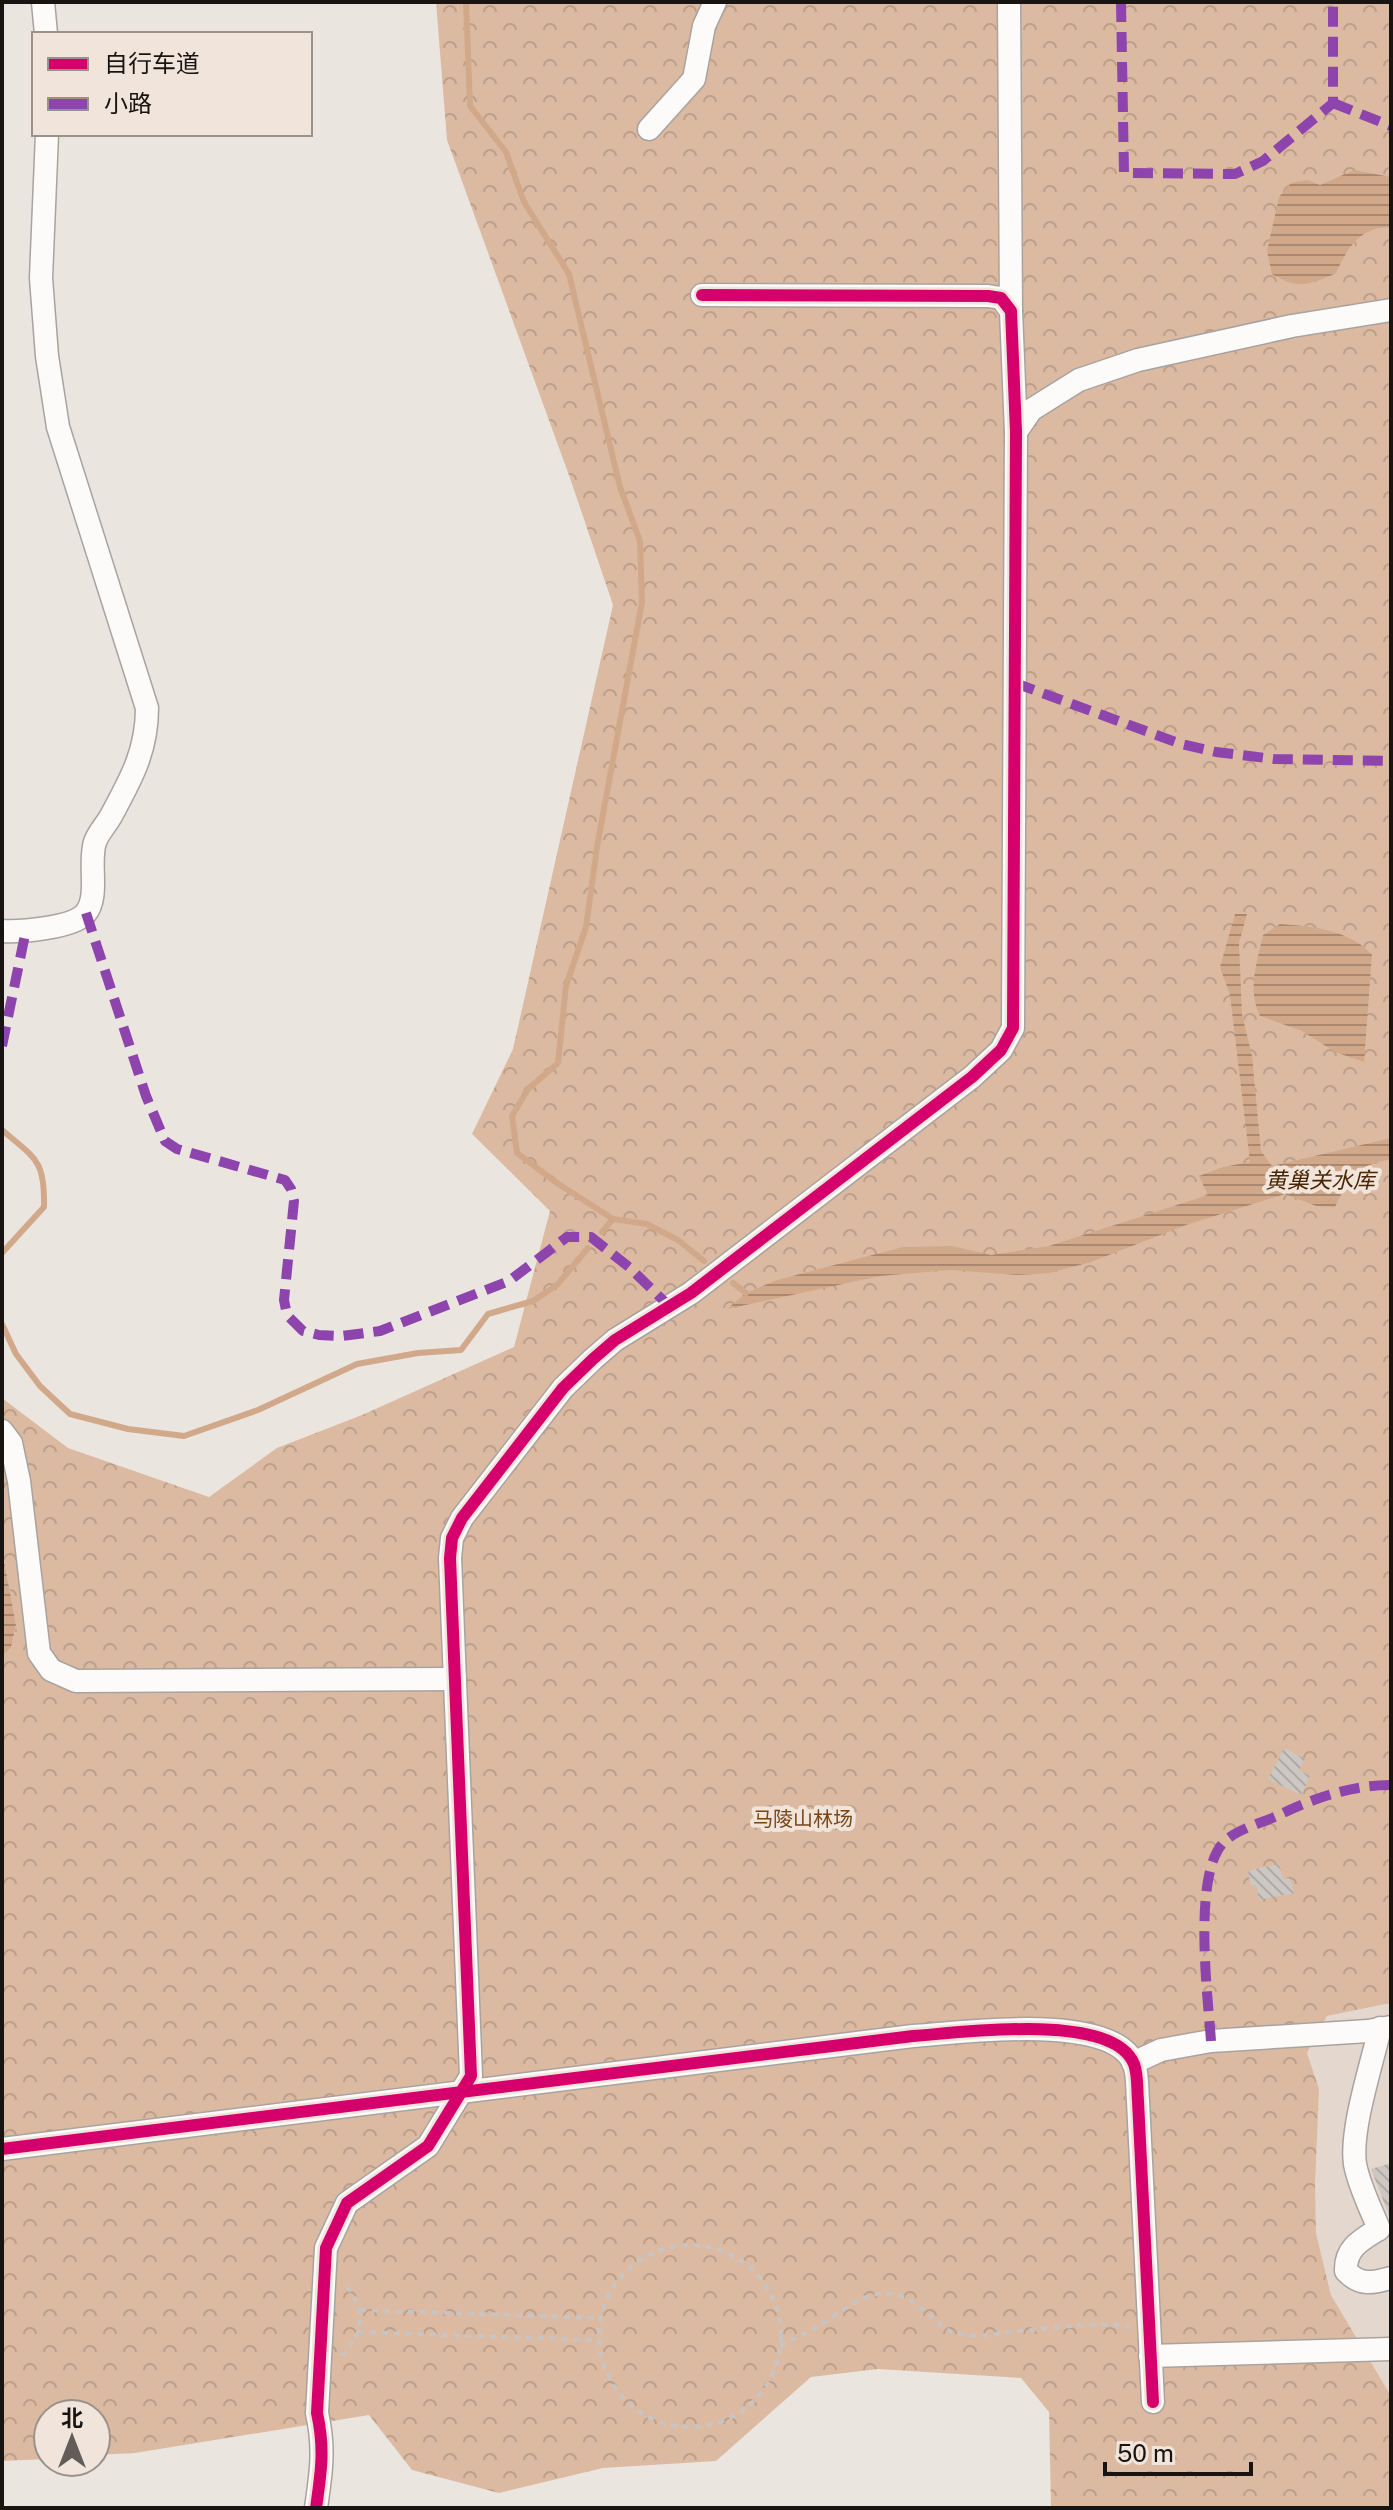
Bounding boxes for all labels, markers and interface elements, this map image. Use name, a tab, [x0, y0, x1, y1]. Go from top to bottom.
legend	[32, 32, 312, 136]
text: 自行车道	[104, 49, 200, 77]
text: 小路	[104, 89, 152, 117]
water label: 黄巢关水库	[1265, 1167, 1379, 1193]
park label: 马陵山林场	[753, 1807, 853, 1831]
north arrow	[32, 2398, 112, 2478]
text: 北	[61, 2405, 83, 2431]
scale bar	[1105, 2426, 1251, 2476]
text: 50 m	[1117, 2439, 1174, 2467]

